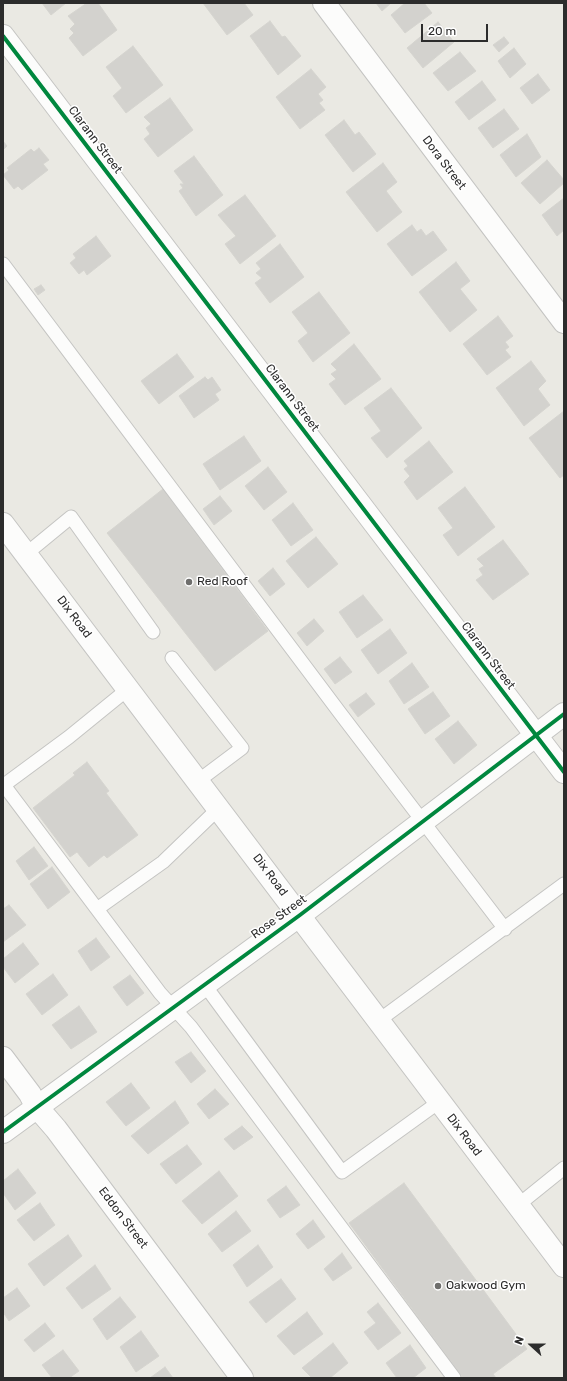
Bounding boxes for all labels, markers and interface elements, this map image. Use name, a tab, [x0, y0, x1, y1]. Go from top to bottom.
scale bar	[423, 16, 490, 42]
text: 20 m	[428, 24, 456, 38]
street label: Clarann Street	[65, 103, 125, 177]
street label: Dora Street	[419, 133, 469, 193]
street label: Clarann Street	[262, 361, 322, 435]
place label: Red Roof	[197, 575, 248, 589]
marker: Red Roof	[184, 577, 194, 587]
street label: Dix Road	[54, 593, 94, 641]
street label: Clarann Street	[458, 619, 518, 693]
street label: Dix Road	[250, 851, 290, 899]
street label: Rose Street	[248, 892, 310, 942]
street label: Dix Road	[444, 1111, 484, 1159]
street label: Eddon Street	[95, 1184, 151, 1252]
place label: Oakwood Gym	[446, 1279, 526, 1293]
marker: Oakwood Gym	[433, 1281, 443, 1291]
north arrow	[511, 1325, 551, 1365]
text: N	[512, 1335, 527, 1347]

